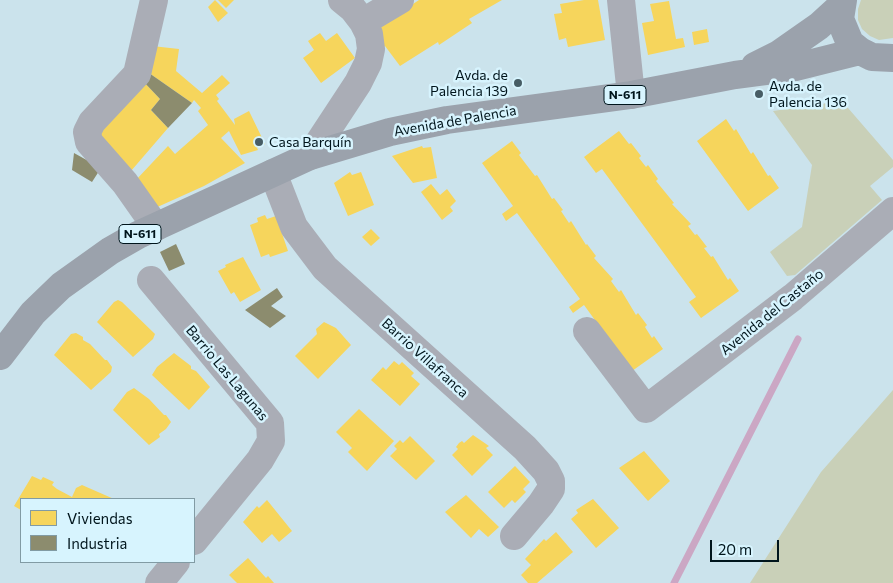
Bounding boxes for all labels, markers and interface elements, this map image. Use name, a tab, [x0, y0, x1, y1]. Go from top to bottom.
place label: Avda. de Palencia 139	[430, 67, 508, 100]
marker: Avda. de Palencia 139	[512, 77, 524, 89]
place label: Avda. de Palencia 136	[769, 78, 847, 110]
road number: N-611	[604, 86, 646, 104]
marker: Avda. de Palencia 136	[753, 88, 765, 100]
street label: Avenida de Palencia	[392, 102, 518, 140]
place label: Casa Barquín	[269, 134, 352, 150]
marker: Casa Barquín	[253, 136, 265, 148]
road number: N-611	[119, 224, 161, 243]
street label: Avenida del Castaño	[717, 265, 827, 359]
street label: Barrio Villafranca	[378, 315, 472, 401]
street label: Barrio Las Lagunas	[182, 322, 272, 424]
legend	[20, 498, 195, 563]
text: Viviendas	[67, 509, 133, 527]
scale bar	[713, 530, 782, 562]
text: Industria	[67, 534, 127, 552]
text: 20 m	[718, 540, 752, 558]

